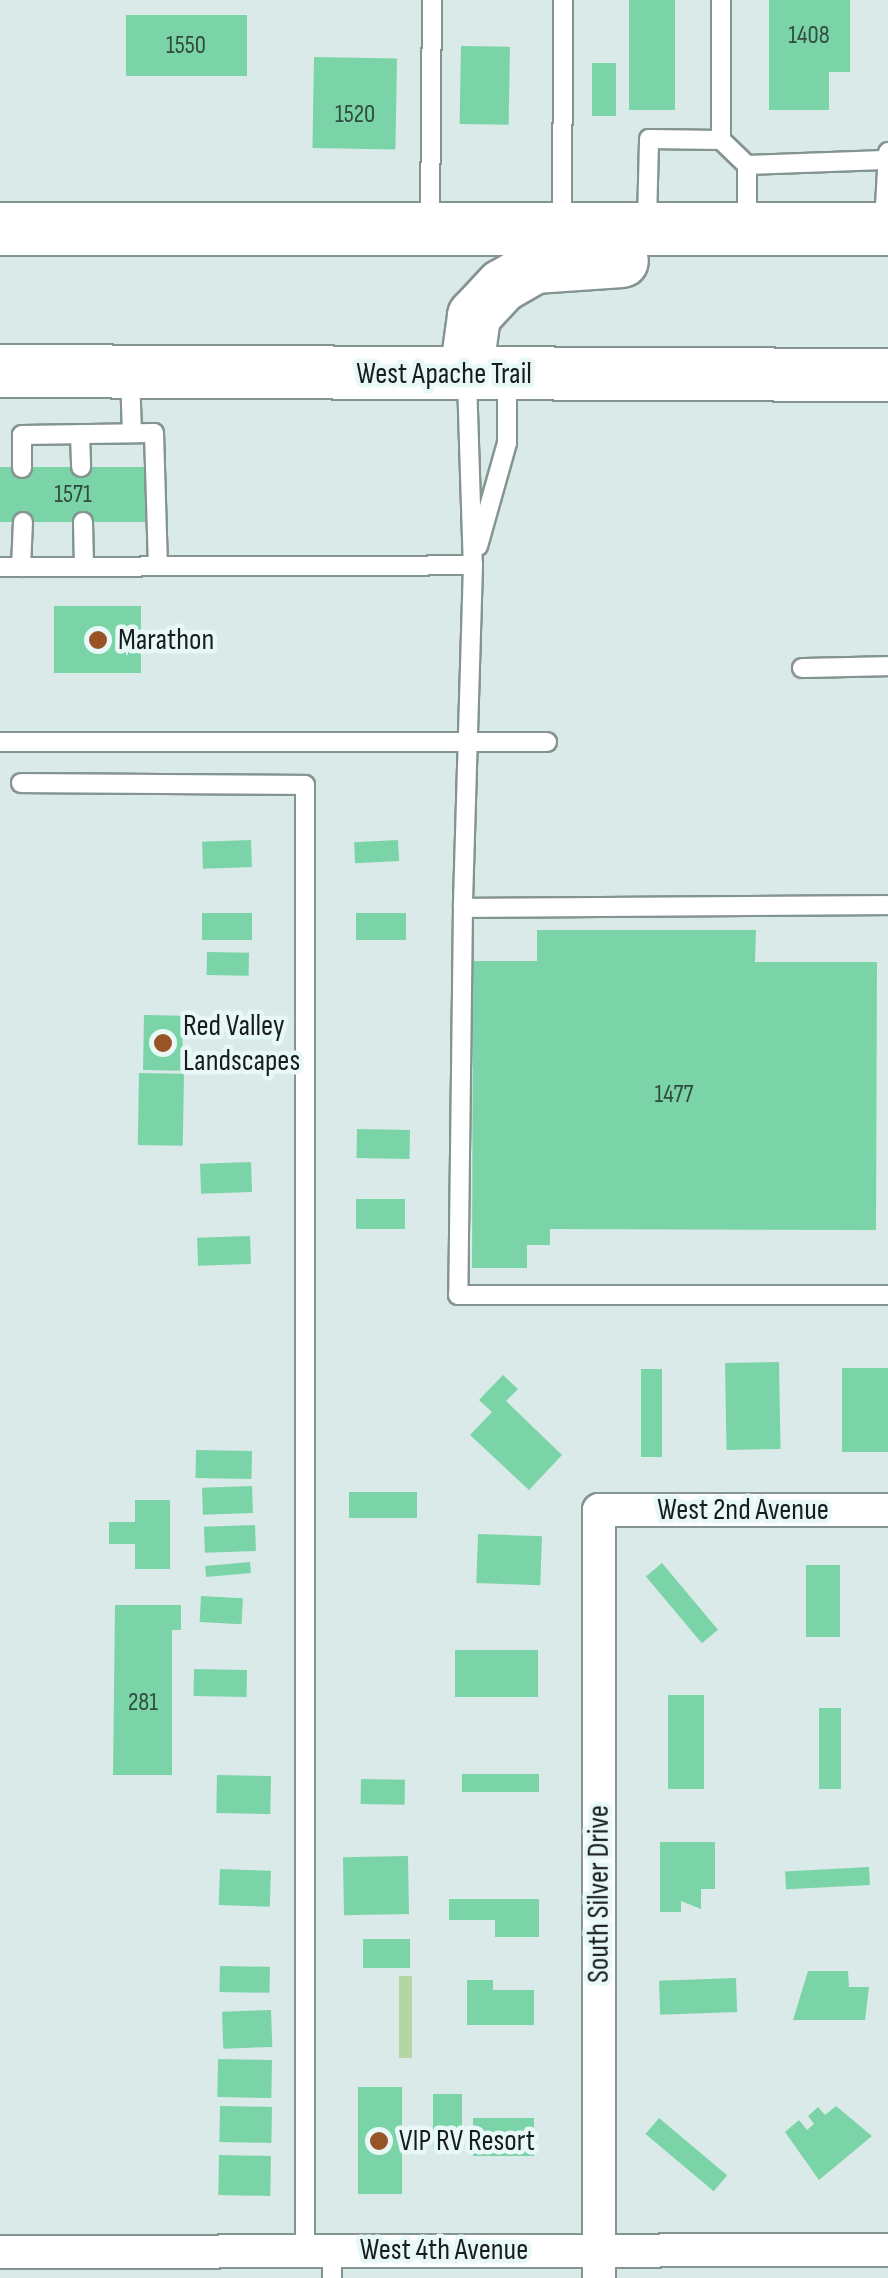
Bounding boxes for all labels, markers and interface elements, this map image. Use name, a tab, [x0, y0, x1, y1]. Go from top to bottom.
house number: 1408	[788, 21, 830, 51]
house number: 1550	[166, 31, 206, 61]
house number: 1520	[335, 100, 375, 130]
street label: West Apache Trail	[356, 356, 532, 392]
house number: 1571	[54, 480, 92, 510]
place label: Marathon	[118, 622, 214, 658]
marker: Marathon	[87, 629, 109, 651]
place label: Red Valley Landscapes	[183, 1008, 300, 1078]
marker: Red Valley Landscapes	[152, 1032, 174, 1054]
house number: 1477	[654, 1080, 694, 1110]
street label: West 2nd Avenue	[657, 1492, 829, 1528]
house number: 281	[128, 1688, 158, 1718]
street label: South Silver Drive	[581, 1805, 617, 1983]
place label: VIP RV Resort	[399, 2123, 535, 2159]
marker: VIP RV Resort	[368, 2130, 390, 2152]
street label: West 4th Avenue	[360, 2232, 528, 2268]

